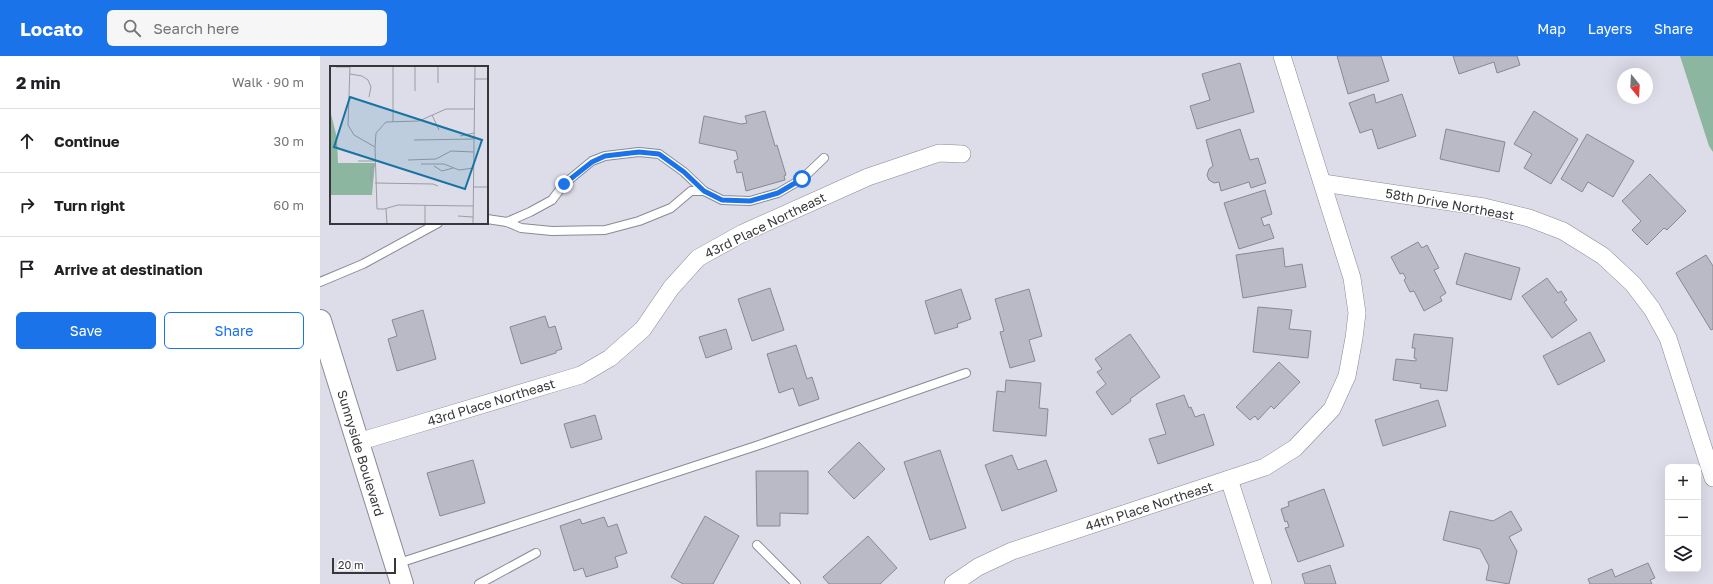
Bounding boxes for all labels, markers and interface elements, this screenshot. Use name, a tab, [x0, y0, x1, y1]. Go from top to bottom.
search box	[107, 10, 387, 46]
text: Locato	[20, 17, 83, 40]
icon: search	[121, 17, 143, 39]
text: Search here	[153, 19, 239, 37]
text: Map	[1537, 20, 1566, 37]
text: Layers	[1588, 20, 1632, 37]
text: Share	[1654, 20, 1693, 37]
inset map	[330, 66, 488, 224]
north arrow	[1617, 68, 1653, 104]
text: 2 min	[16, 72, 60, 93]
text: Walk · 90 m	[232, 74, 304, 90]
icon: ahead	[16, 130, 38, 152]
text: Continue	[54, 132, 120, 150]
text: 30 m	[274, 133, 304, 149]
route start	[793, 170, 811, 188]
route end	[555, 175, 573, 193]
street label: 58th Drive Northeast	[1384, 185, 1516, 223]
street label: 43rd Place Northeast	[702, 189, 828, 261]
icon: right	[16, 194, 38, 216]
text: Turn right	[54, 196, 125, 214]
text: 60 m	[273, 197, 304, 213]
icon: arrive	[16, 258, 38, 280]
text: Arrive at destination	[54, 260, 203, 278]
button: Save	[16, 312, 156, 349]
button: Share	[164, 312, 304, 349]
street label: 43rd Place Northeast	[425, 375, 557, 429]
street label: Sunnyside Boulevard	[334, 388, 388, 518]
map controls	[1665, 464, 1701, 572]
button: +	[1665, 464, 1701, 500]
street label: 44th Place Northeast	[1083, 478, 1215, 534]
button: −	[1665, 500, 1701, 536]
button: layers	[1665, 536, 1701, 572]
scale bar	[332, 556, 396, 575]
text: 20 m	[338, 558, 364, 571]

